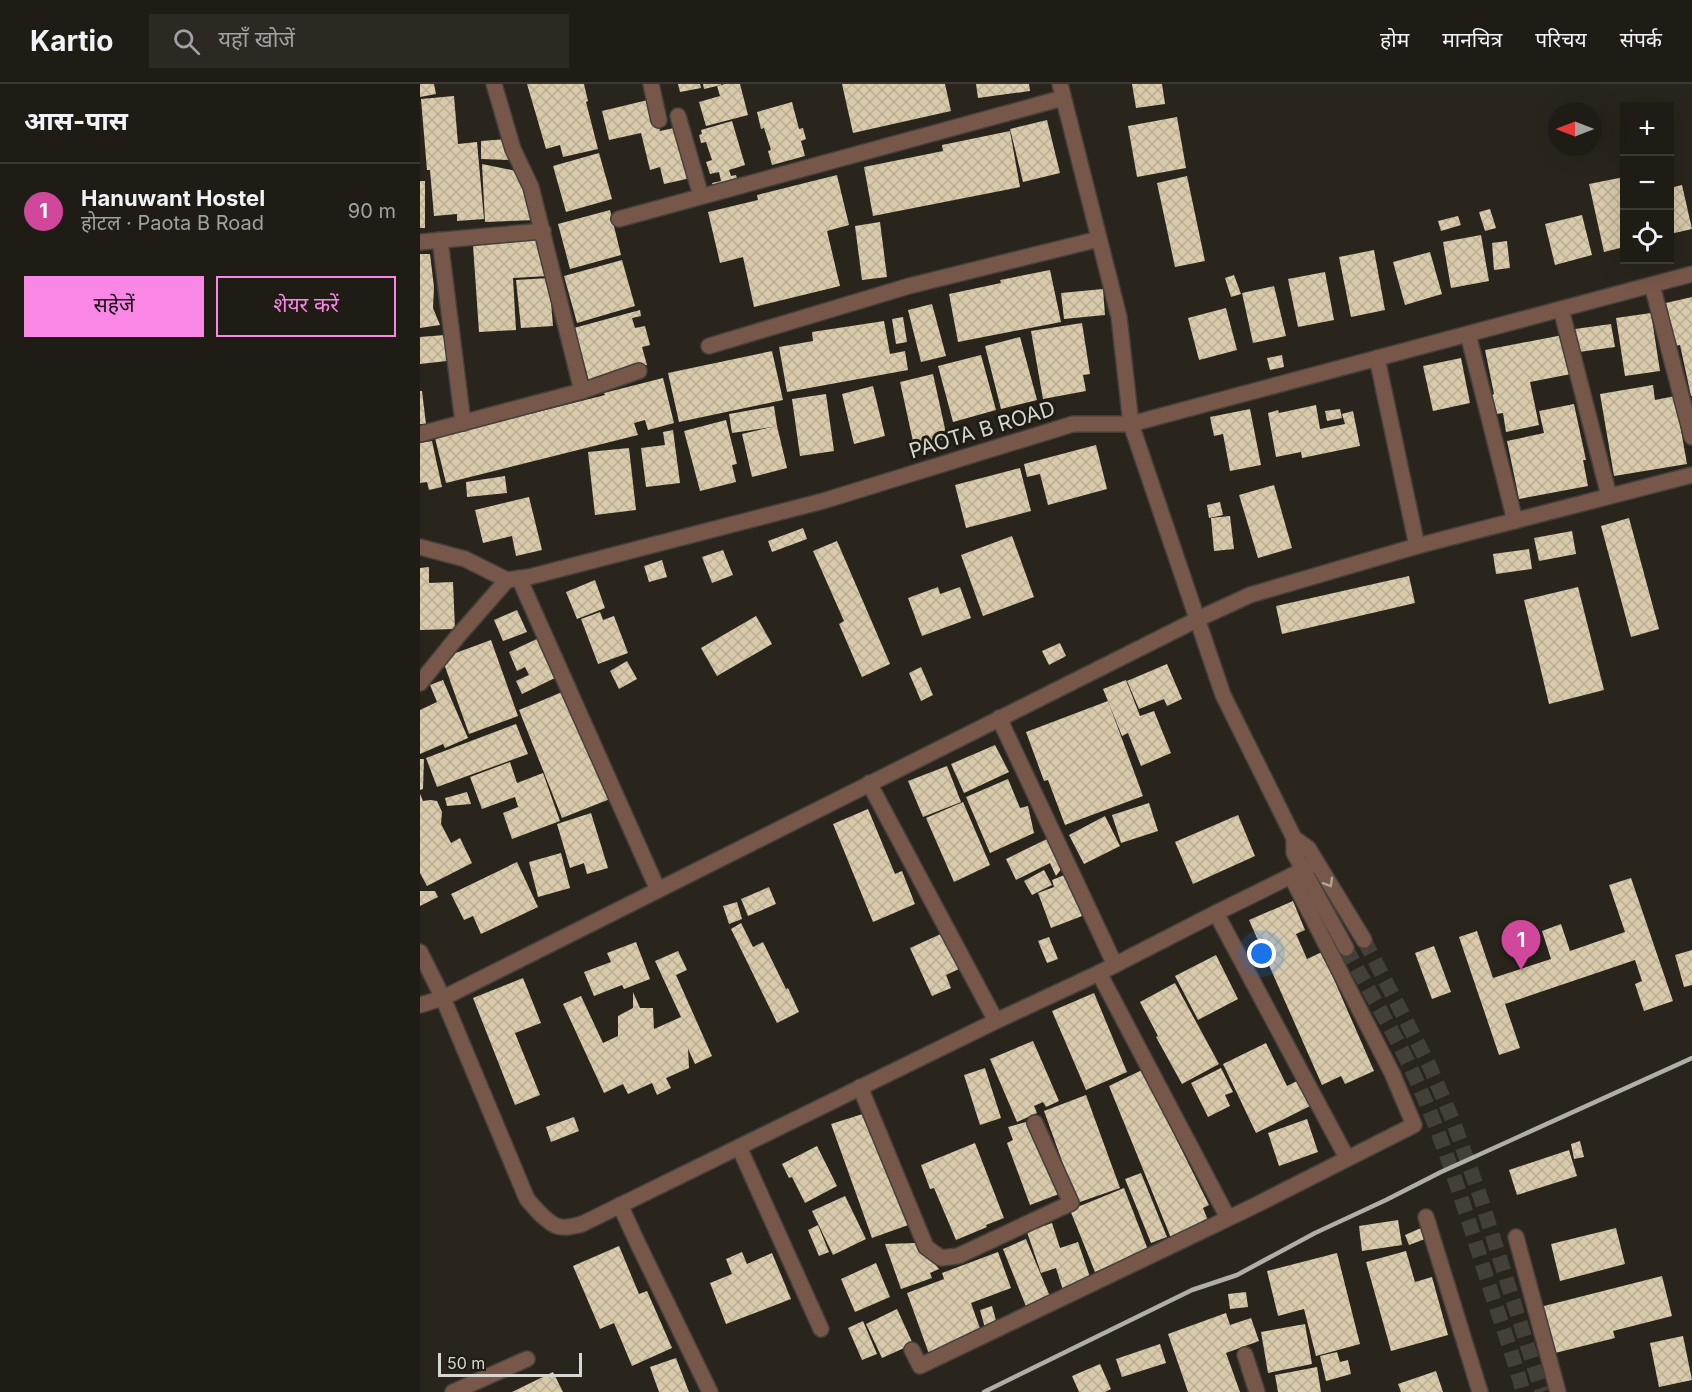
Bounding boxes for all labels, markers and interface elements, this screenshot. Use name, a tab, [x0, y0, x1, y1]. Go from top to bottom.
search box	[149, 14, 569, 68]
text: Kartio	[30, 24, 113, 58]
icon: search	[170, 25, 203, 58]
text: यहाँ खोजें	[218, 26, 295, 52]
text: होम	[1380, 27, 1409, 52]
text: मानचित्र	[1442, 27, 1502, 52]
text: परिचय	[1535, 27, 1587, 52]
text: संपर्क	[1620, 27, 1662, 52]
north arrow	[1548, 102, 1602, 156]
map controls	[1620, 102, 1674, 264]
button: +	[1620, 102, 1674, 156]
text: आस-पास	[24, 105, 128, 136]
button: −	[1620, 156, 1674, 210]
text: Hanuwant Hostel	[81, 185, 265, 211]
text: 1	[39, 199, 48, 223]
text: 90 m	[348, 199, 396, 223]
button: locate	[1620, 210, 1674, 264]
text: होटल · Paota B Road	[81, 211, 264, 235]
button: सहेजें	[24, 276, 204, 337]
button: शेयर करें	[216, 276, 396, 337]
street label: PAOTA B ROAD	[906, 395, 1058, 464]
one-way arrow	[1322, 877, 1334, 887]
pin: 1	[1502, 920, 1540, 970]
your location	[1247, 939, 1276, 968]
scale bar	[438, 1350, 582, 1378]
text: 50 m	[447, 1353, 485, 1373]

